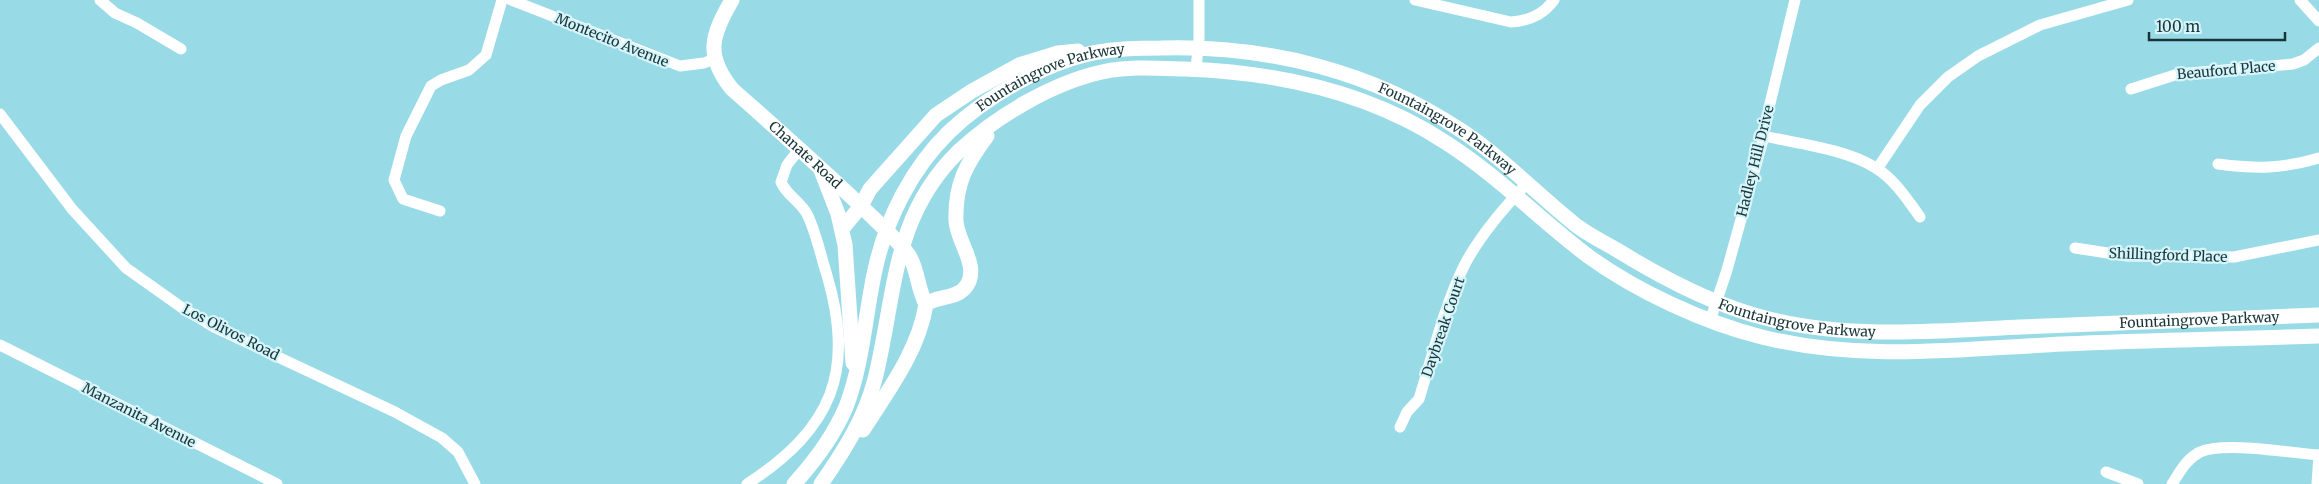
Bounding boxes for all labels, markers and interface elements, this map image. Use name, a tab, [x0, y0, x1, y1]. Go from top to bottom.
street label: Montecito Avenue	[553, 9, 671, 71]
scale bar	[2149, 10, 2285, 42]
text: 100 m	[2156, 17, 2200, 36]
street label: Fountaingrove Parkway	[973, 40, 1126, 115]
street label: Beauford Place	[2176, 57, 2276, 83]
street label: Fountaingrove Parkway	[1376, 79, 1521, 179]
street label: Hadley Hill Drive	[1732, 103, 1778, 219]
street label: Chanate Road	[765, 117, 846, 193]
street label: Shillingford Place	[2108, 244, 2228, 266]
street label: Daybreak Court	[1417, 274, 1469, 379]
street label: Fountaingrove Parkway	[1716, 295, 1877, 341]
street label: Los Olivos Road	[180, 300, 283, 364]
street label: Fountaingrove Parkway	[2119, 308, 2281, 332]
street label: Manzanita Avenue	[79, 379, 199, 451]

